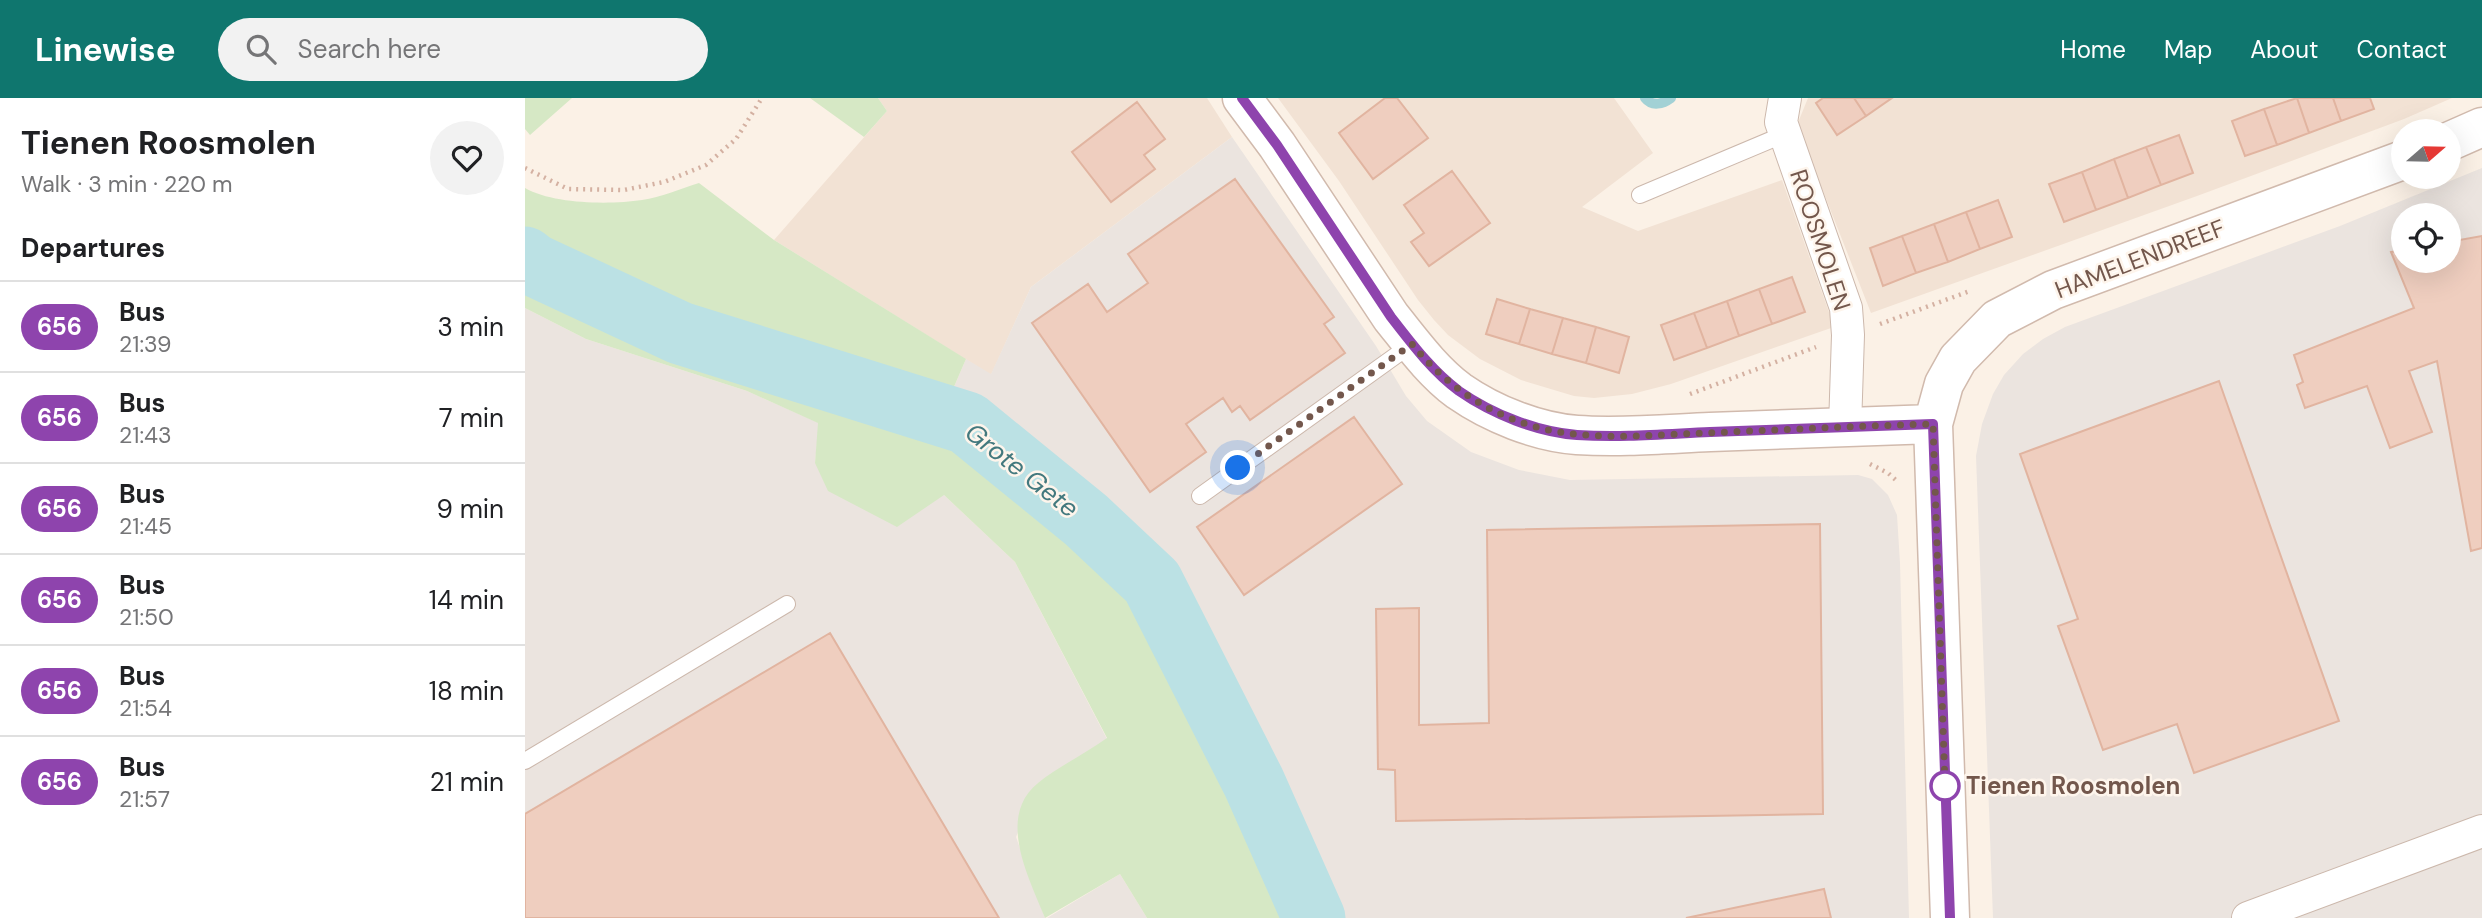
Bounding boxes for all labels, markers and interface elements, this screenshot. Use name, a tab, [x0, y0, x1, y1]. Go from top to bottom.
search box	[218, 18, 708, 81]
text: Linewise	[35, 28, 176, 71]
icon: search	[242, 30, 280, 68]
text: Search here	[298, 32, 441, 66]
text: Home	[2060, 34, 2126, 65]
text: Map	[2164, 34, 2212, 65]
text: About	[2250, 34, 2319, 65]
text: Contact	[2357, 34, 2447, 65]
north arrow	[2391, 119, 2461, 189]
map controls	[2391, 119, 2461, 273]
text: Tienen Roosmolen	[21, 121, 316, 164]
button: heart	[430, 121, 504, 195]
street label: ROOSMOLEN	[1783, 165, 1858, 314]
text: Walk · 3 min · 220 m	[21, 169, 233, 199]
button: locate	[2391, 203, 2461, 273]
street label: HAMELENDREEF	[2050, 212, 2229, 305]
text: Departures	[21, 231, 165, 265]
text: Bus	[119, 295, 165, 329]
text: 3 min	[437, 310, 504, 344]
text: 656	[37, 311, 82, 342]
text: 21:39	[119, 329, 171, 359]
text: Bus	[119, 386, 165, 420]
text: 7 min	[439, 401, 504, 435]
text: 656	[37, 402, 82, 433]
water label: Grote Gete	[958, 415, 1086, 525]
text: 21:43	[119, 420, 172, 450]
your location	[1220, 450, 1255, 485]
text: Bus	[119, 477, 165, 511]
text: 9 min	[436, 492, 504, 526]
text: 656	[37, 493, 82, 524]
text: 21:45	[119, 511, 172, 541]
text: Bus	[119, 568, 165, 602]
text: 14 min	[429, 583, 504, 617]
text: 656	[37, 584, 82, 615]
text: 21:50	[119, 602, 174, 632]
text: Bus	[119, 659, 165, 693]
text: 18 min	[429, 674, 504, 708]
text: 656	[37, 675, 82, 706]
text: 21:54	[119, 693, 172, 723]
text: Bus	[119, 750, 165, 784]
text: 21 min	[430, 765, 504, 799]
text: 656	[37, 766, 82, 797]
place label: Tienen Roosmolen	[1966, 770, 2180, 801]
marker: Tienen Roosmolen	[1930, 771, 1960, 801]
text: 21:57	[119, 784, 170, 814]

